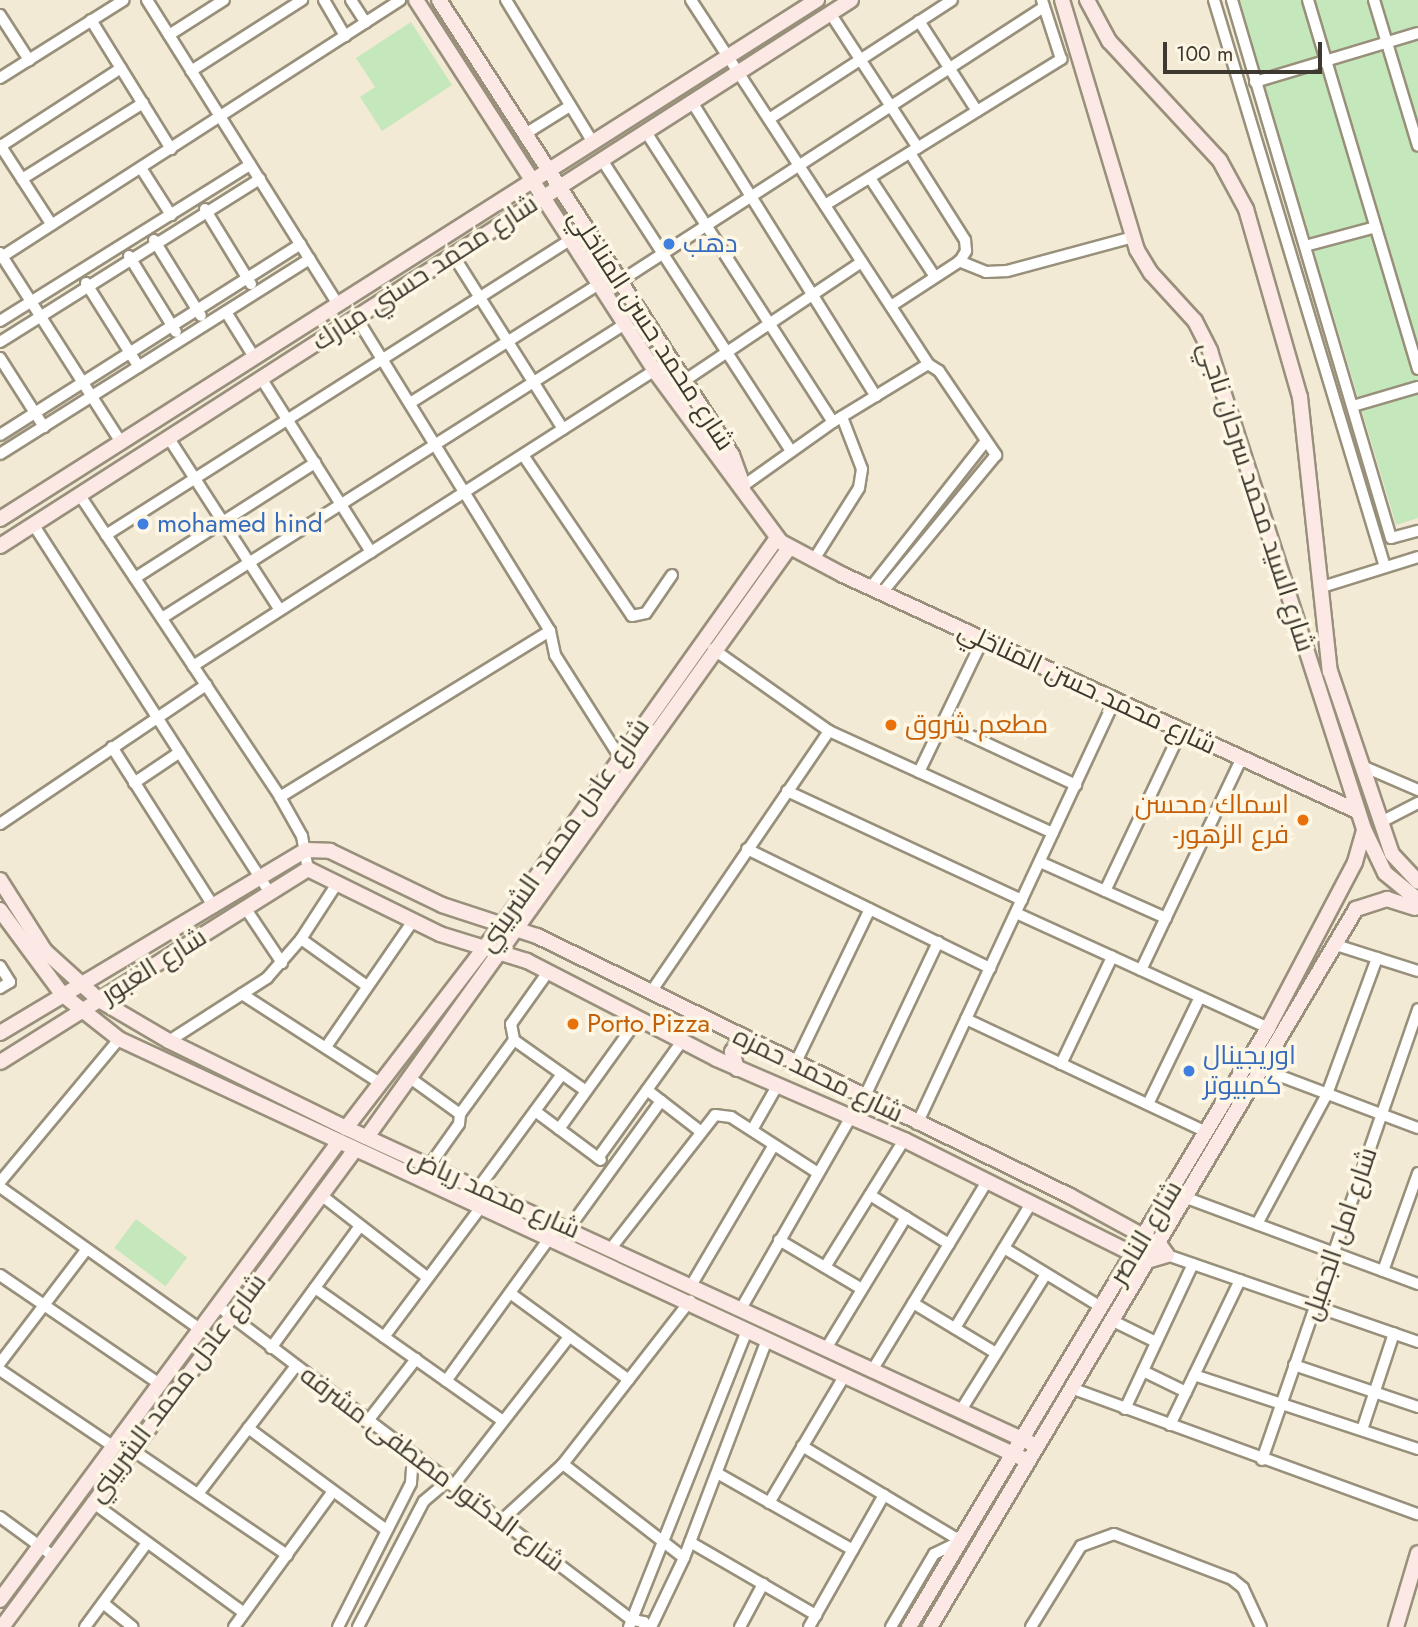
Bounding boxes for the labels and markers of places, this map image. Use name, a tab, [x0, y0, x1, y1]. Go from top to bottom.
place label: دهب	[683, 228, 737, 260]
marker: دهب	[661, 236, 677, 252]
place label: mohamed hind	[157, 508, 323, 540]
marker: mohamed hind	[135, 516, 151, 532]
place label: مطعم شروق	[905, 709, 1048, 741]
marker: مطعم شروق	[883, 717, 899, 733]
place label: اسماك محسن -فرع الزهور	[1135, 789, 1289, 850]
marker: اسماك محسن -فرع الزهور	[1295, 812, 1311, 828]
place label: Porto Pizza	[587, 1008, 710, 1040]
marker: Porto Pizza	[565, 1016, 581, 1032]
place label: اوريجينال كمبيوتر	[1203, 1040, 1296, 1102]
marker: اوريجينال كمبيوتر	[1181, 1063, 1197, 1079]

